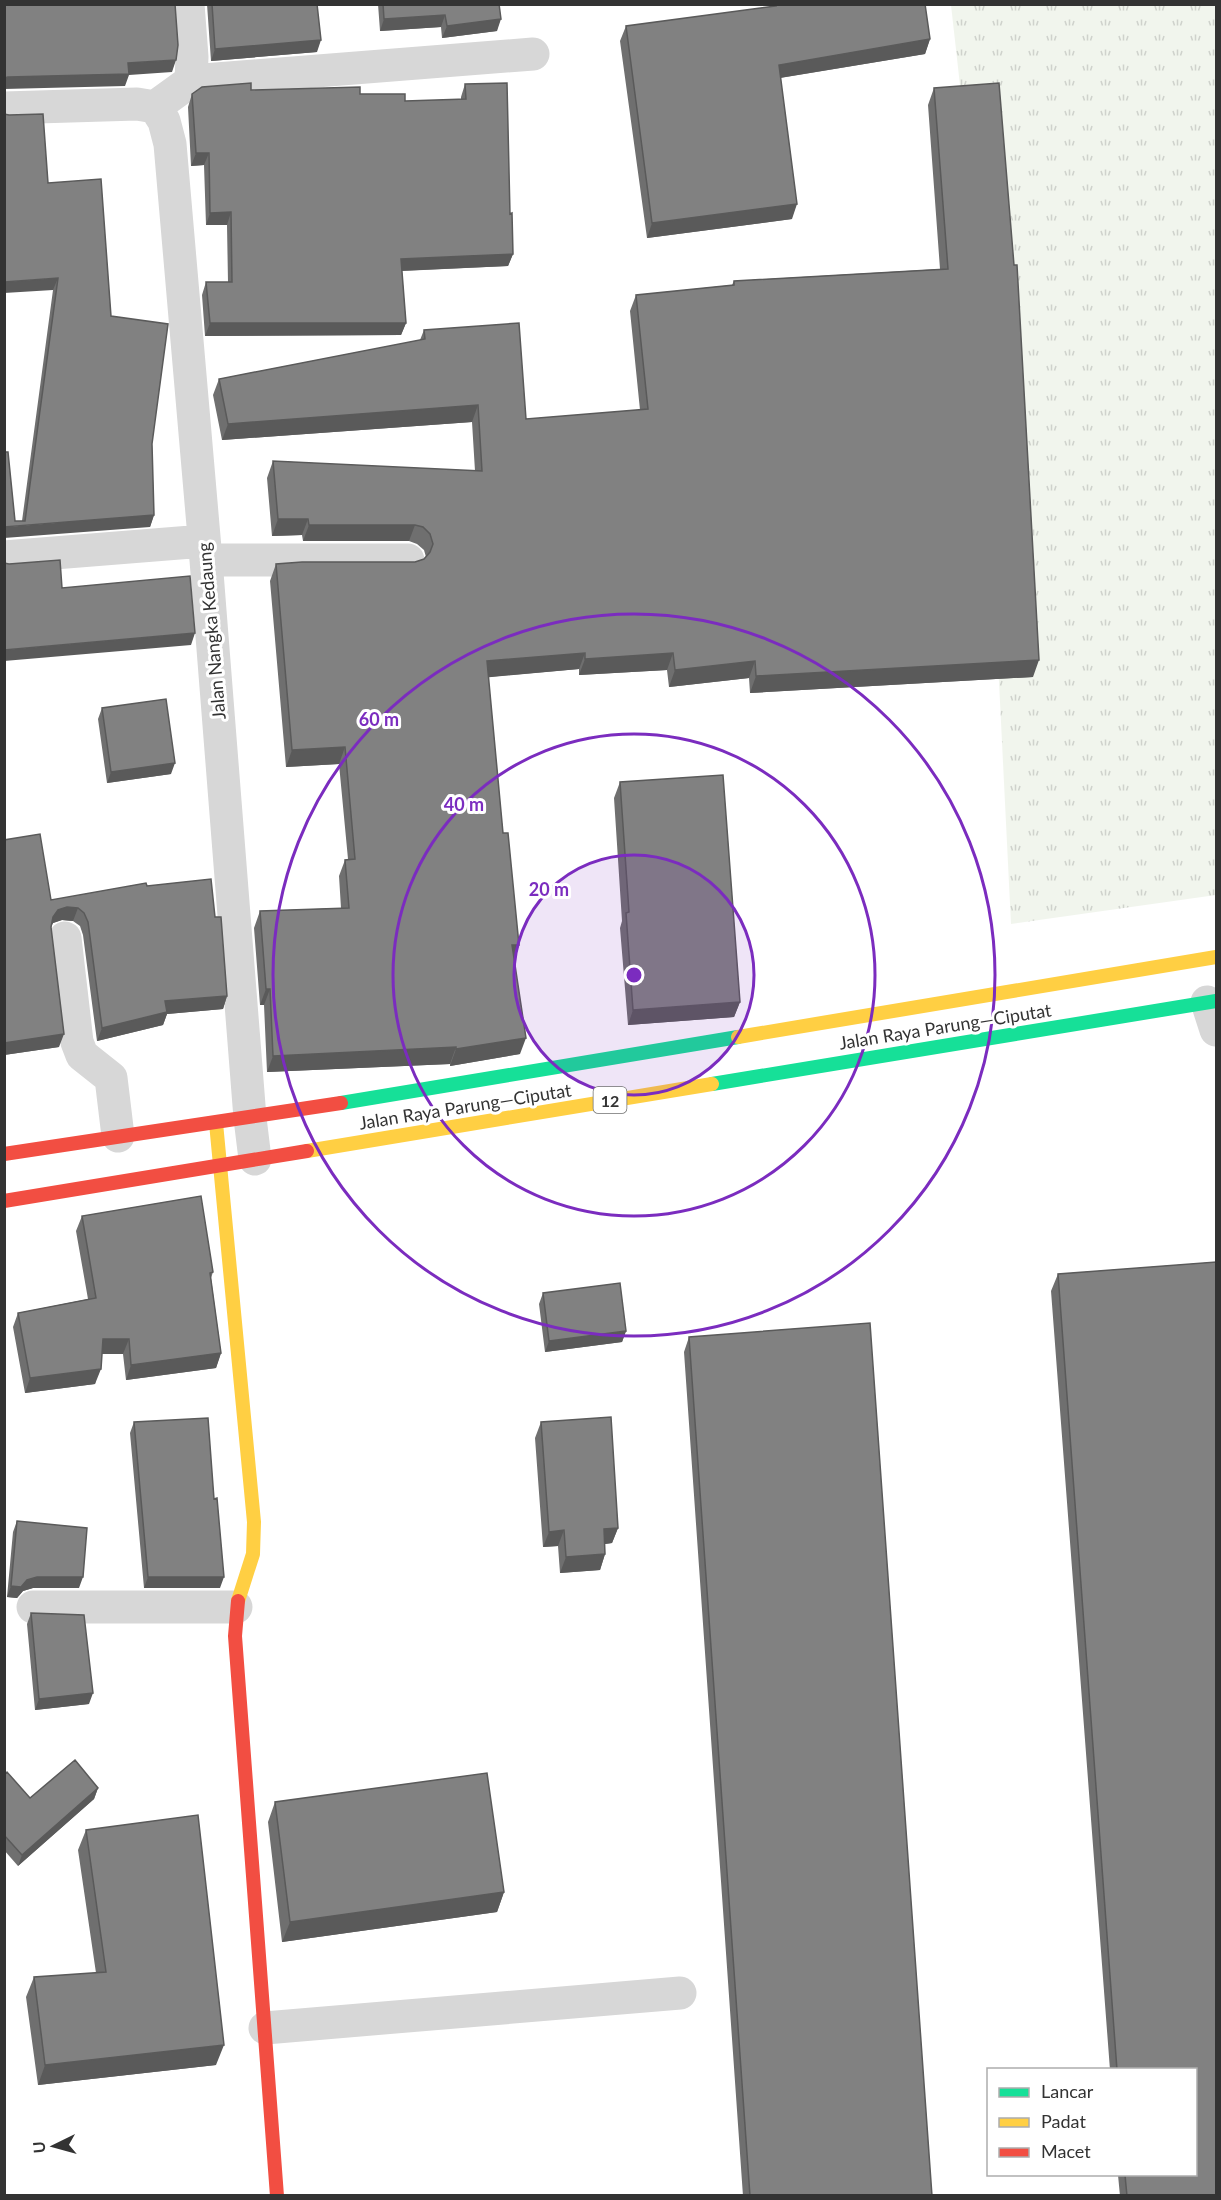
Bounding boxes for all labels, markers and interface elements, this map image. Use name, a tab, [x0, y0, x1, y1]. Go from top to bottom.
street label: Jalan Nangka Kedaung	[192, 541, 230, 721]
text: 60 m	[359, 708, 399, 730]
text: 40 m	[444, 793, 484, 815]
text: 20 m	[529, 878, 569, 900]
centre of rings	[624, 965, 644, 985]
street label: Jalan Raya Parung—Ciputat	[837, 998, 1053, 1054]
street label: Jalan Raya Parung—Ciputat	[357, 1078, 573, 1134]
road number: 12	[594, 1087, 626, 1113]
legend	[987, 2068, 1197, 2176]
text: Lancar	[1041, 2080, 1094, 2102]
text: Padat	[1041, 2110, 1086, 2132]
north arrow	[24, 2116, 84, 2176]
text: Macet	[1041, 2140, 1091, 2162]
text: U	[29, 2141, 49, 2154]

